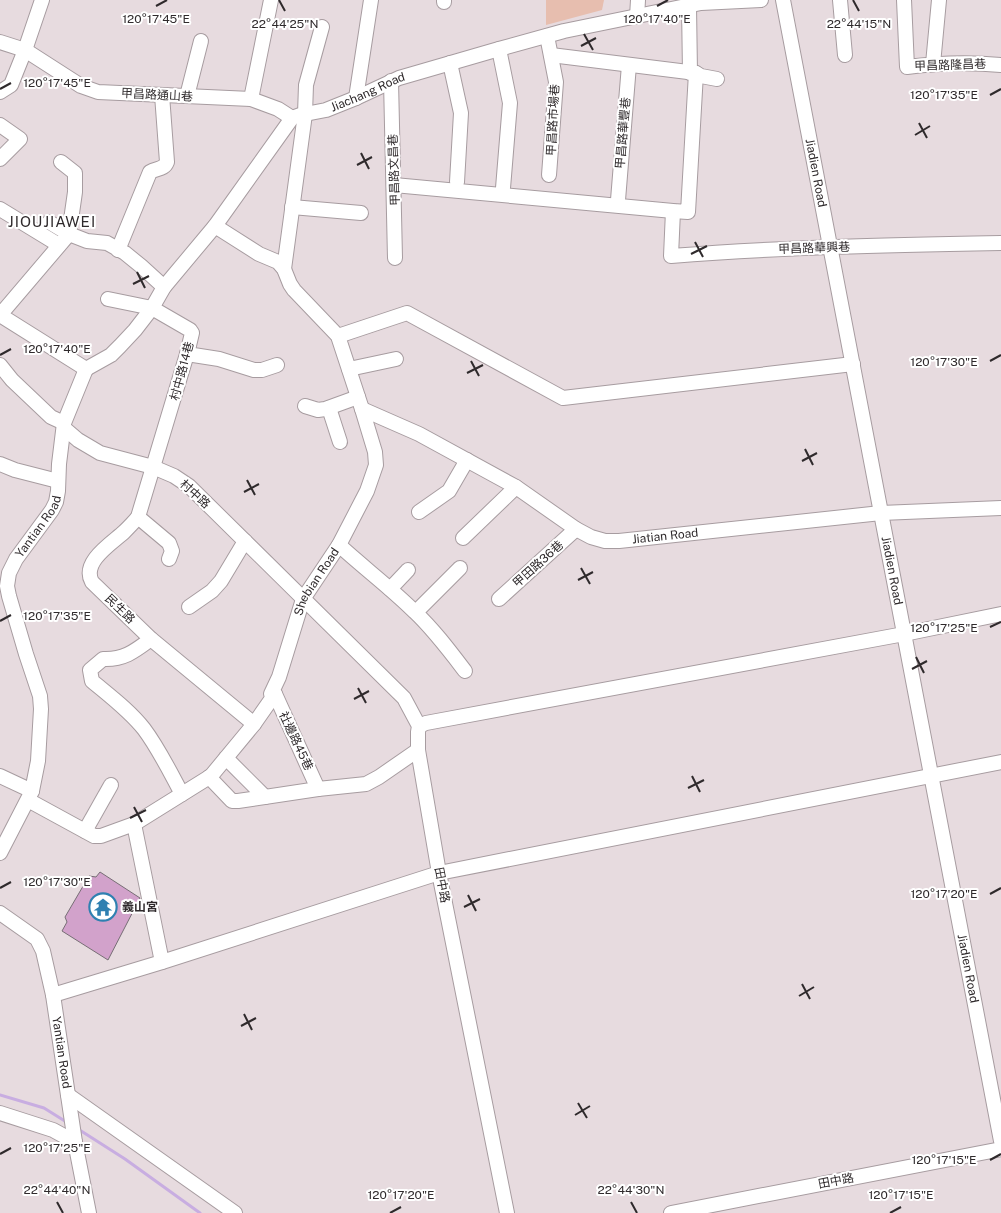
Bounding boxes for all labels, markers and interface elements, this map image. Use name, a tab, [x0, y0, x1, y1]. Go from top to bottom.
text: 120°17'45"E	[122, 12, 190, 26]
text: 120°17'40"E	[623, 12, 691, 26]
text: 22°44'25"N	[252, 17, 318, 31]
text: 22°44'15"N	[827, 17, 891, 31]
street label: 甲昌路隆昌巷	[914, 57, 986, 73]
street label: Jiachang Road	[328, 70, 407, 114]
text: 120°17'45"E	[23, 76, 91, 90]
street label: 甲昌路市場巷	[544, 84, 562, 156]
street label: 甲昌路通山巷	[121, 86, 193, 104]
text: 120°17'35"E	[910, 88, 978, 102]
street label: 甲昌路華豐巷	[613, 97, 633, 169]
street label: 甲昌路文昌巷	[386, 134, 402, 206]
street label: Jiadien Road	[803, 137, 829, 208]
district label: JIOUJIAWEI	[8, 213, 96, 230]
street label: 甲昌路華興巷	[778, 240, 850, 256]
street label: 村中路14巷	[167, 340, 197, 402]
text: 120°17'40"E	[23, 342, 91, 356]
text: 120°17'30"E	[910, 355, 978, 369]
street label: 村中路	[177, 477, 213, 511]
street label: Yantian Road	[12, 495, 64, 560]
street label: Jiatian Road	[631, 526, 699, 547]
street label: Jiadien Road	[879, 535, 905, 606]
street label: 甲田路36巷	[510, 538, 566, 590]
street label: Shebian Road	[291, 545, 342, 617]
street label: 民生路	[102, 591, 138, 627]
text: 120°17'35"E	[23, 609, 91, 623]
text: 120°17'25"E	[910, 621, 978, 635]
street label: 社邊路45巷	[276, 709, 316, 773]
street label: 田中路	[432, 866, 452, 904]
text: 120°17'30"E	[23, 875, 91, 889]
text: 120°17'20"E	[910, 887, 978, 901]
temple icon: 義山宮	[88, 892, 118, 922]
place label: 義山宮	[122, 900, 158, 914]
street label: Jiadien Road	[955, 933, 981, 1004]
street label: Yantian Road	[49, 1016, 74, 1089]
text: 120°17'25"E	[23, 1141, 91, 1155]
text: 120°17'15"E	[911, 1153, 977, 1167]
street label: 田中路	[817, 1171, 855, 1191]
text: 22°44'40"N	[24, 1183, 90, 1197]
text: 22°44'30"N	[598, 1183, 664, 1197]
text: 120°17'20"E	[367, 1188, 435, 1202]
text: 120°17'15"E	[868, 1188, 934, 1202]

